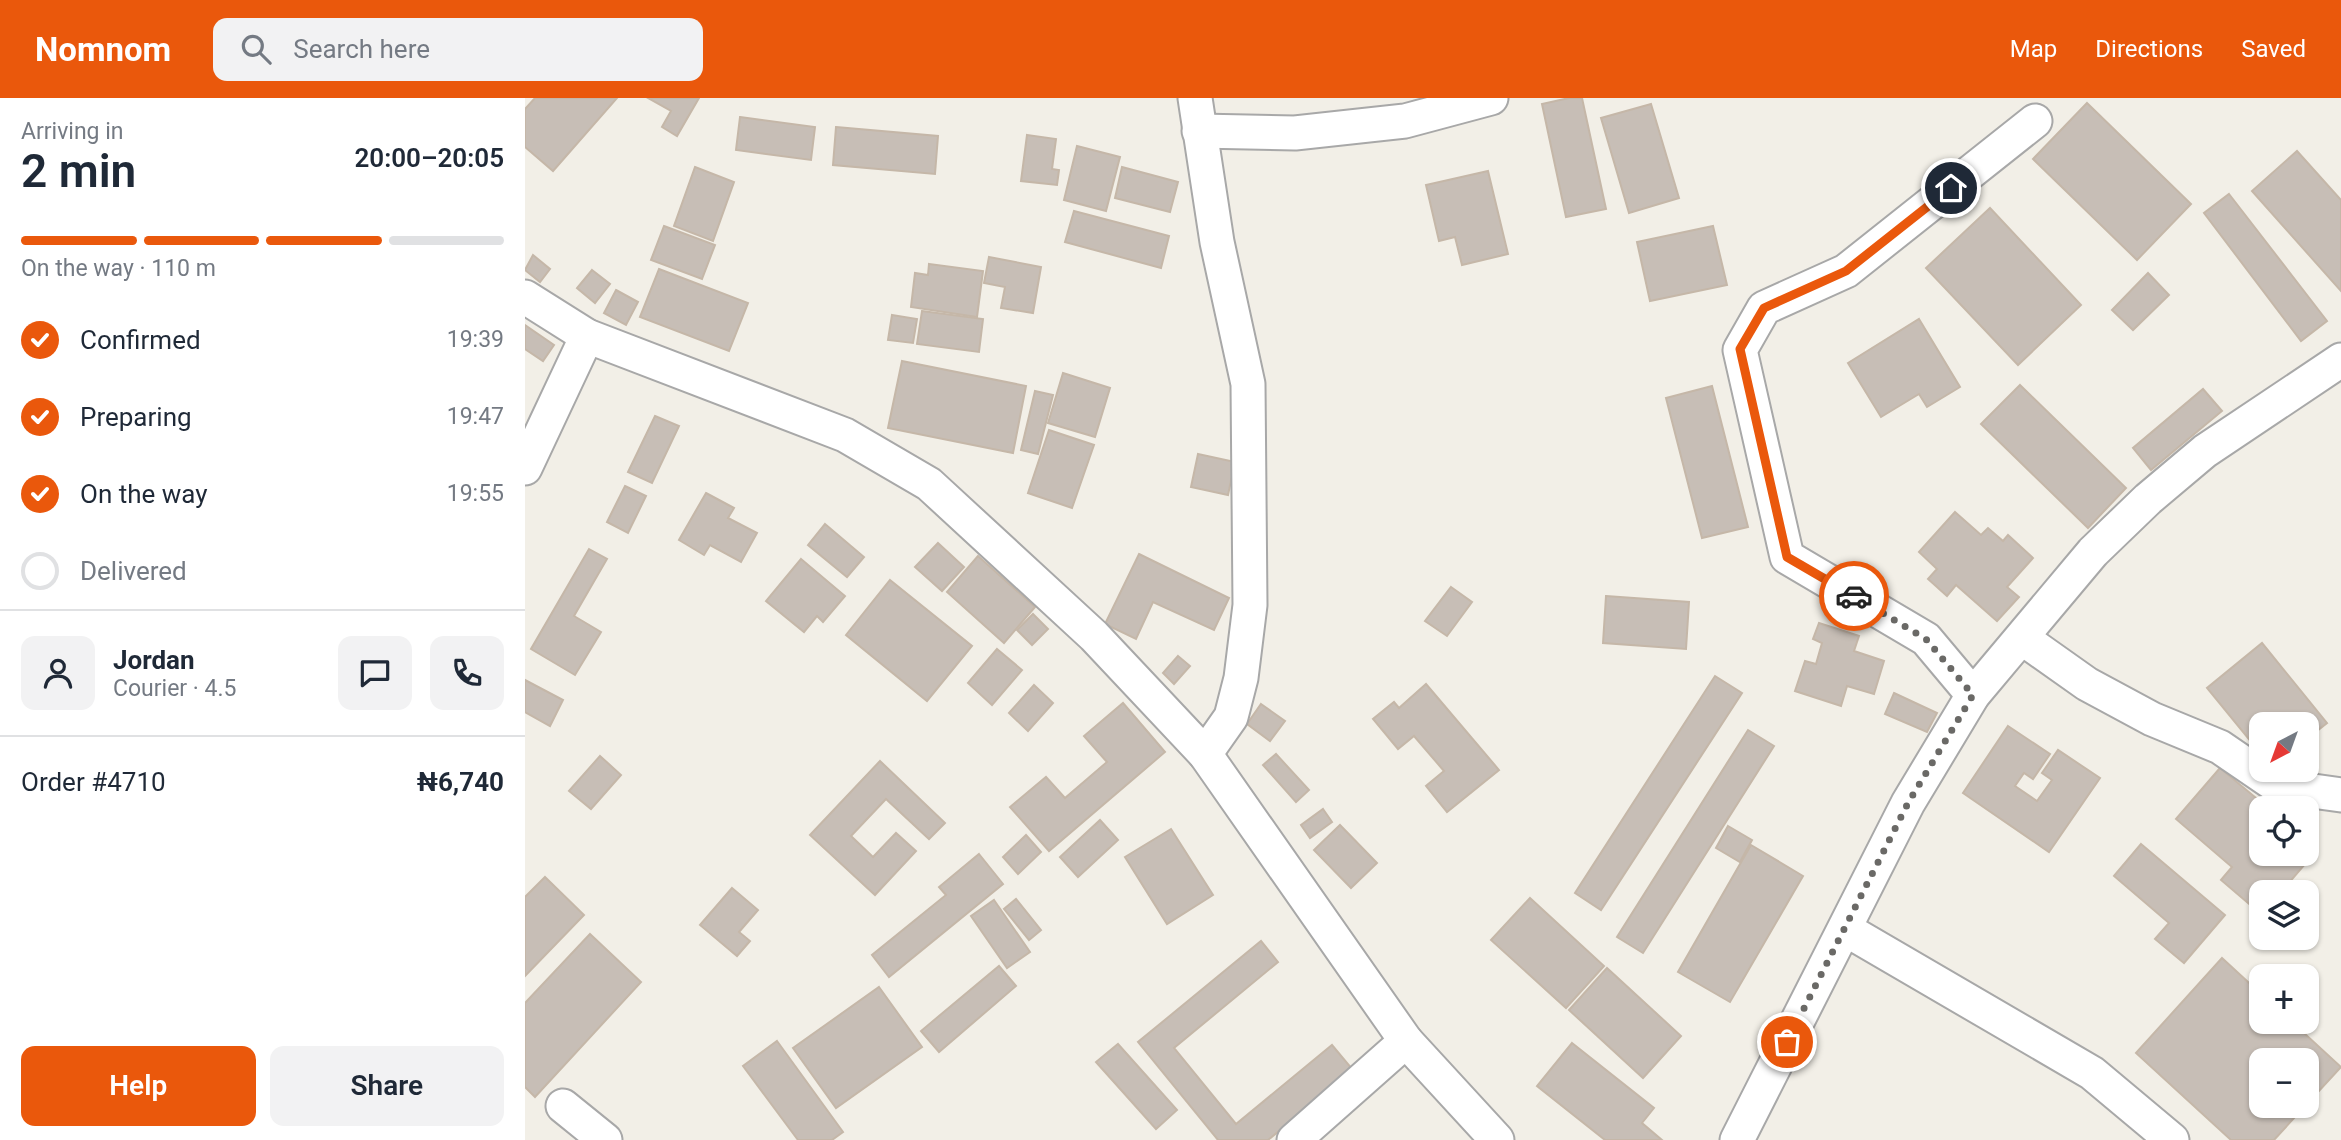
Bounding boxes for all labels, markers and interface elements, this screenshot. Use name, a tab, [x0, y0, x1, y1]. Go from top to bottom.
search box	[213, 18, 703, 81]
text: Nomnom	[35, 30, 171, 69]
icon: search	[237, 30, 275, 68]
text: Search here	[293, 34, 430, 64]
text: Map	[2010, 35, 2057, 63]
text: Directions	[2095, 35, 2203, 63]
text: Saved	[2241, 35, 2306, 63]
text: Arriving in	[21, 118, 124, 145]
text: 20:00–20:05	[354, 143, 504, 173]
text: 2 min	[21, 144, 136, 198]
pin	[1921, 158, 1981, 218]
icon: home	[1932, 169, 1970, 207]
text: On the way · 110 m	[21, 255, 216, 282]
icon: check	[21, 321, 59, 359]
text: Confirmed	[80, 325, 201, 355]
text: 19:39	[447, 326, 504, 353]
icon: check	[21, 398, 59, 436]
text: Preparing	[80, 402, 192, 432]
text: 19:47	[447, 403, 504, 430]
icon: check	[21, 475, 59, 513]
text: On the way	[80, 479, 208, 509]
text: 19:55	[447, 480, 504, 507]
text: Delivered	[80, 556, 187, 586]
courier	[1819, 561, 1889, 631]
icon: car	[1835, 577, 1873, 615]
button: person	[21, 636, 95, 710]
button: chat	[338, 636, 412, 710]
button: phone	[430, 636, 504, 710]
text: Jordan	[113, 645, 195, 675]
text: Courier · 4.5	[113, 675, 236, 702]
north arrow	[2249, 712, 2319, 782]
map controls	[2249, 712, 2319, 1118]
text: Order #4710	[21, 767, 166, 797]
text: ₦6,740	[417, 767, 504, 797]
button: locate	[2249, 796, 2319, 866]
button: layers	[2249, 880, 2319, 950]
button: +	[2249, 964, 2319, 1034]
pin	[1757, 1012, 1817, 1072]
icon: bag	[1768, 1023, 1806, 1061]
button: Help	[21, 1046, 256, 1126]
button: Share	[270, 1046, 504, 1126]
button: −	[2249, 1048, 2319, 1118]

